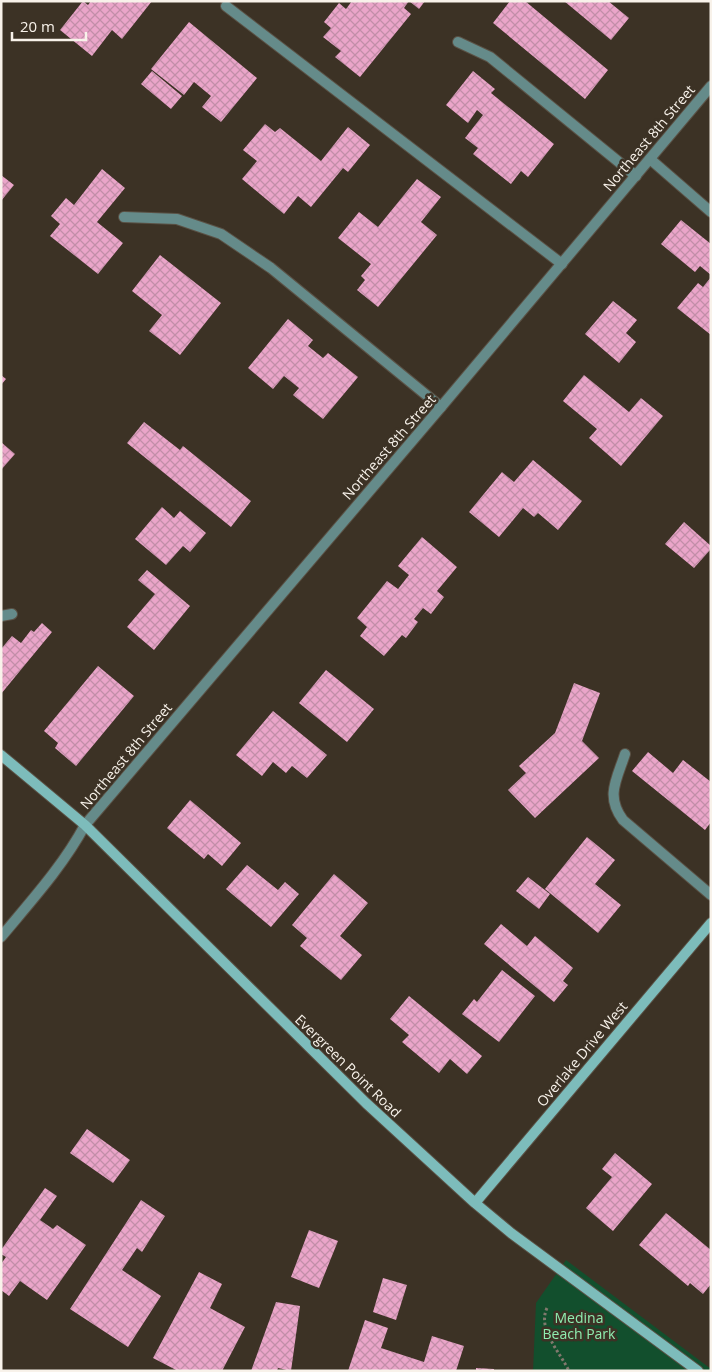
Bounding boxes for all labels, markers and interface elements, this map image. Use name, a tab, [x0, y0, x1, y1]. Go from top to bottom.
scale bar	[12, 10, 86, 42]
text: 20 m	[20, 16, 55, 36]
street label: Northeast 8th Street	[598, 80, 699, 195]
street label: Northeast 8th Street	[338, 390, 440, 503]
street label: Northeast 8th Street	[75, 698, 176, 813]
street label: Overlake Drive West	[532, 997, 631, 1110]
street label: Evergreen Point Road	[291, 1010, 406, 1121]
park label: Medina Beach Park	[543, 1308, 616, 1343]

